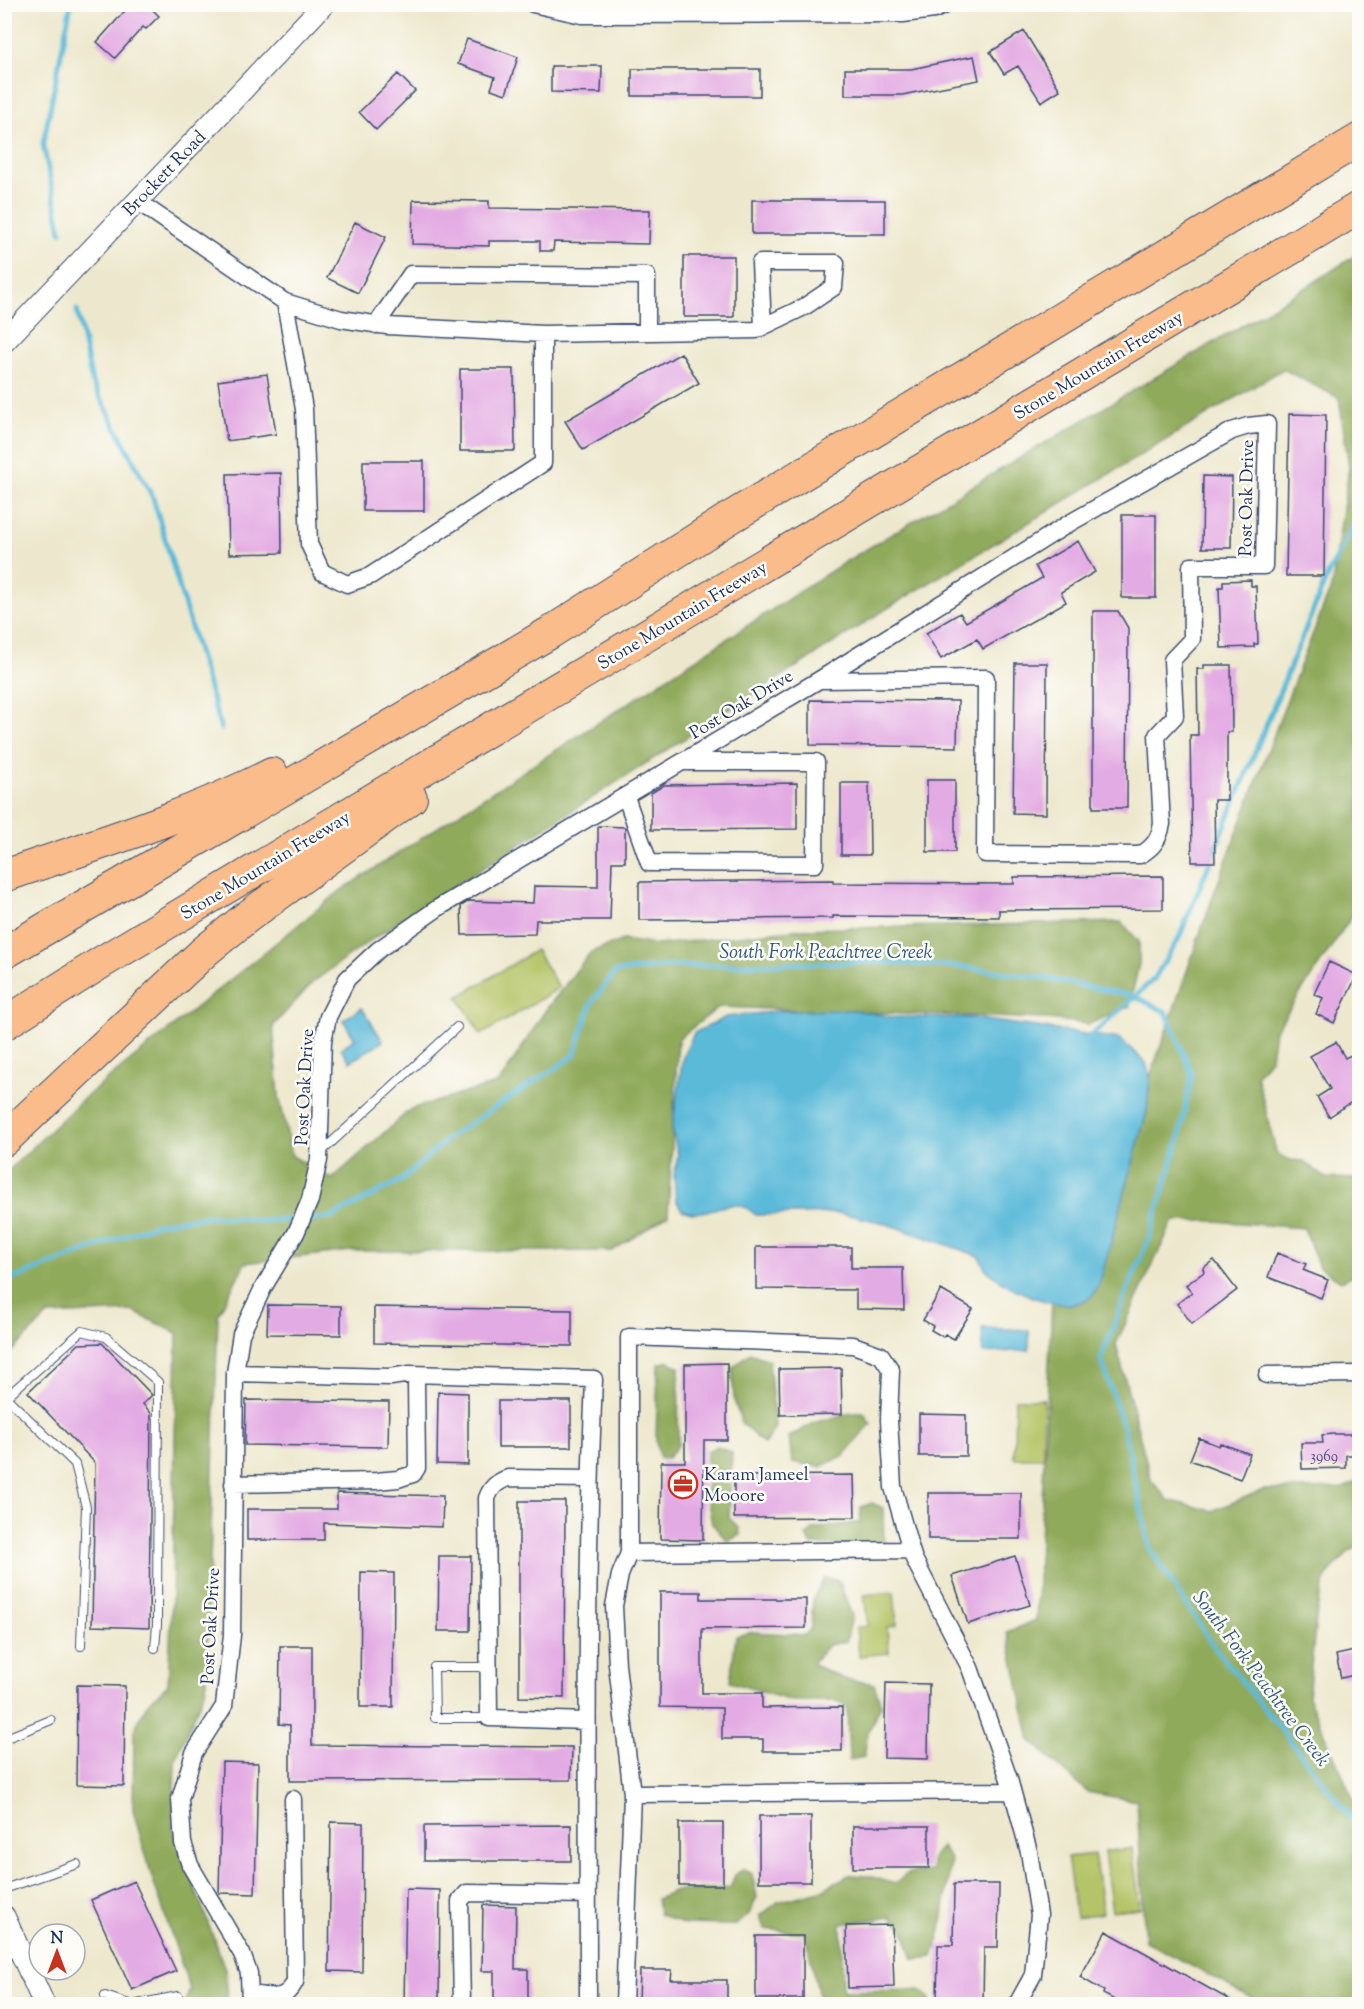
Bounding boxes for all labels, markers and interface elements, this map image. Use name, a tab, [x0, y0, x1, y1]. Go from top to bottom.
street label: Brockett Road	[118, 126, 213, 223]
street label: Stone Mountain Freeway	[1009, 306, 1189, 428]
street label: Post Oak Drive	[1234, 439, 1262, 557]
street label: Stone Mountain Freeway	[593, 556, 773, 678]
street label: Post Oak Drive	[685, 664, 799, 747]
street label: Stone Mountain Freeway	[176, 806, 356, 928]
water label: South Fork Peachtree Creek	[719, 939, 933, 968]
street label: Post Oak Drive	[290, 1028, 322, 1146]
house number: 3969	[1310, 1447, 1338, 1468]
place label: Karam Jameel Mooore	[704, 1463, 809, 1510]
office icon: Karam Jameel Mooore	[667, 1468, 699, 1500]
street label: Post Oak Drive	[196, 1567, 228, 1685]
water label: South Fork Peachtree Creek	[1184, 1586, 1336, 1773]
north arrow	[27, 1922, 87, 1982]
text: N	[51, 1928, 64, 1951]

